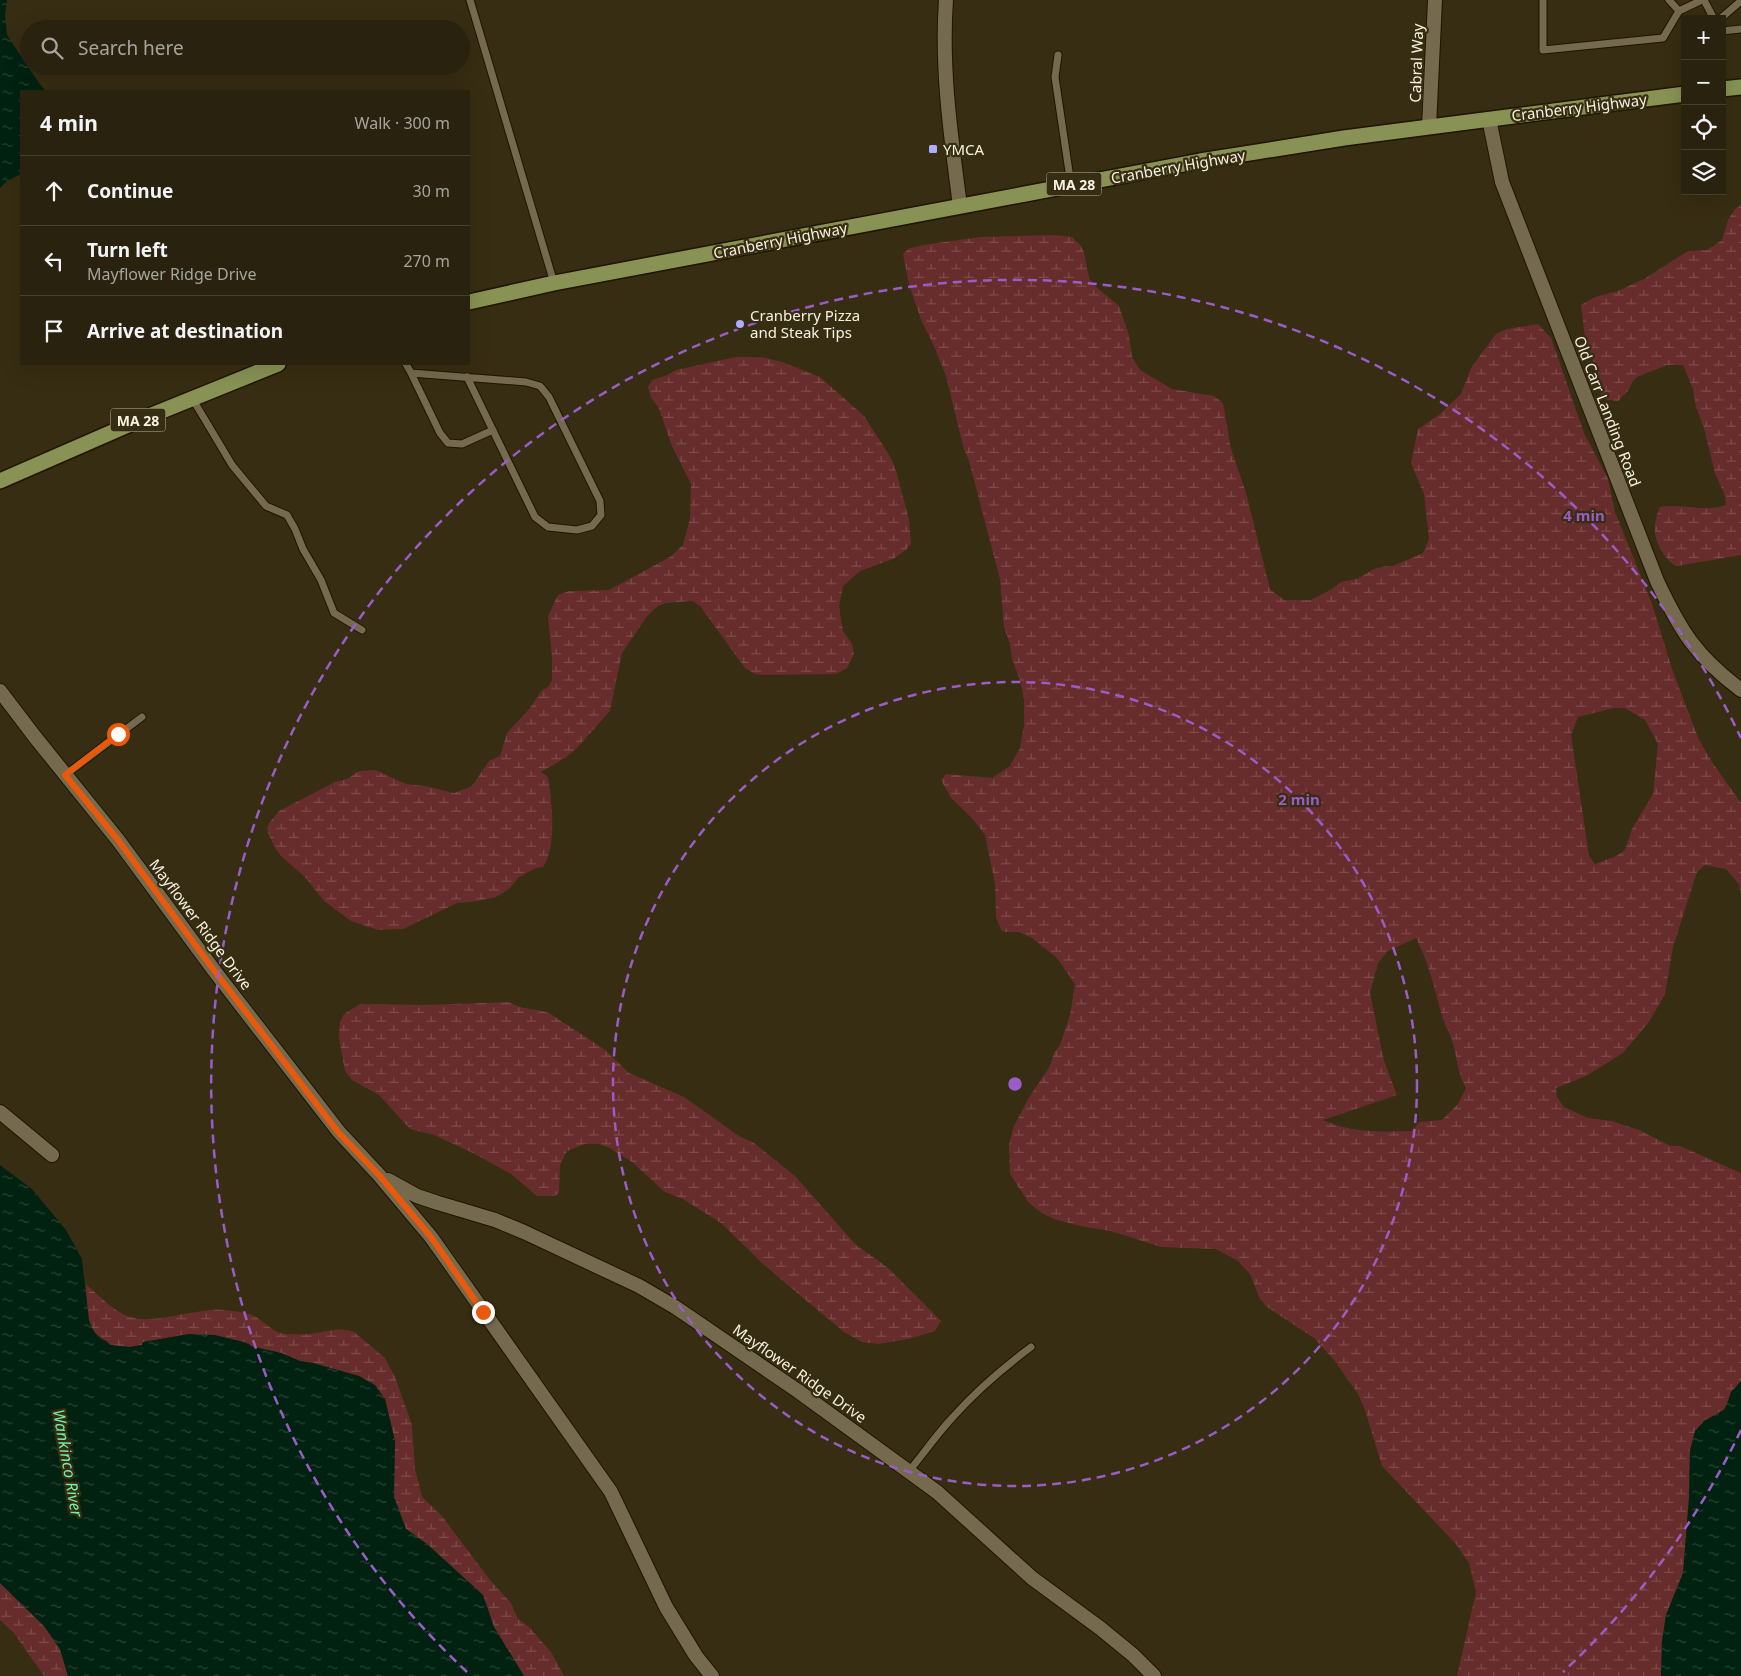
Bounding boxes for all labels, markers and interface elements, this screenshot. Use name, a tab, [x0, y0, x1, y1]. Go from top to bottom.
map controls	[1681, 15, 1726, 195]
button: +	[1681, 15, 1726, 60]
search box	[20, 20, 470, 75]
street label: Cabral Way	[1405, 23, 1427, 103]
icon: search	[38, 34, 66, 62]
text: Search here	[78, 35, 184, 61]
button: −	[1681, 60, 1726, 105]
street label: Cranberry Highway	[1510, 89, 1648, 125]
button: locate	[1681, 105, 1726, 150]
text: 4 min	[40, 109, 98, 137]
text: Walk · 300 m	[355, 112, 450, 134]
place label: YMCA	[943, 139, 985, 159]
marker: YMCA	[927, 143, 939, 155]
street label: Cranberry Highway	[1109, 144, 1247, 188]
button: layers	[1681, 150, 1726, 195]
road number: MA 28	[1046, 172, 1102, 195]
icon: ahead	[40, 177, 68, 205]
text: Continue	[87, 178, 173, 204]
text: 30 m	[413, 180, 450, 202]
street label: Cranberry Highway	[711, 217, 849, 263]
text: Turn left	[87, 237, 168, 263]
icon: left	[40, 247, 68, 275]
text: 270 m	[403, 250, 450, 272]
text: Mayflower Ridge Drive	[87, 263, 257, 285]
place label: Cranberry Pizza and Steak Tips	[750, 305, 860, 342]
icon: arrive	[40, 317, 68, 345]
text: Arrive at destination	[87, 318, 283, 344]
marker: Cranberry Pizza and Steak Tips	[734, 318, 746, 330]
street label: Old Carr Landing Road	[1570, 333, 1646, 489]
road number: MA 28	[110, 408, 166, 432]
text: 4 min	[1563, 505, 1605, 525]
route start	[107, 723, 130, 746]
text: 2 min	[1278, 789, 1320, 809]
street label: Mayflower Ridge Drive	[145, 855, 257, 993]
centre of rings	[1006, 1075, 1024, 1093]
route end	[472, 1301, 495, 1324]
street label: Mayflower Ridge Drive	[729, 1319, 871, 1427]
water label: Wankinco River	[48, 1408, 88, 1519]

